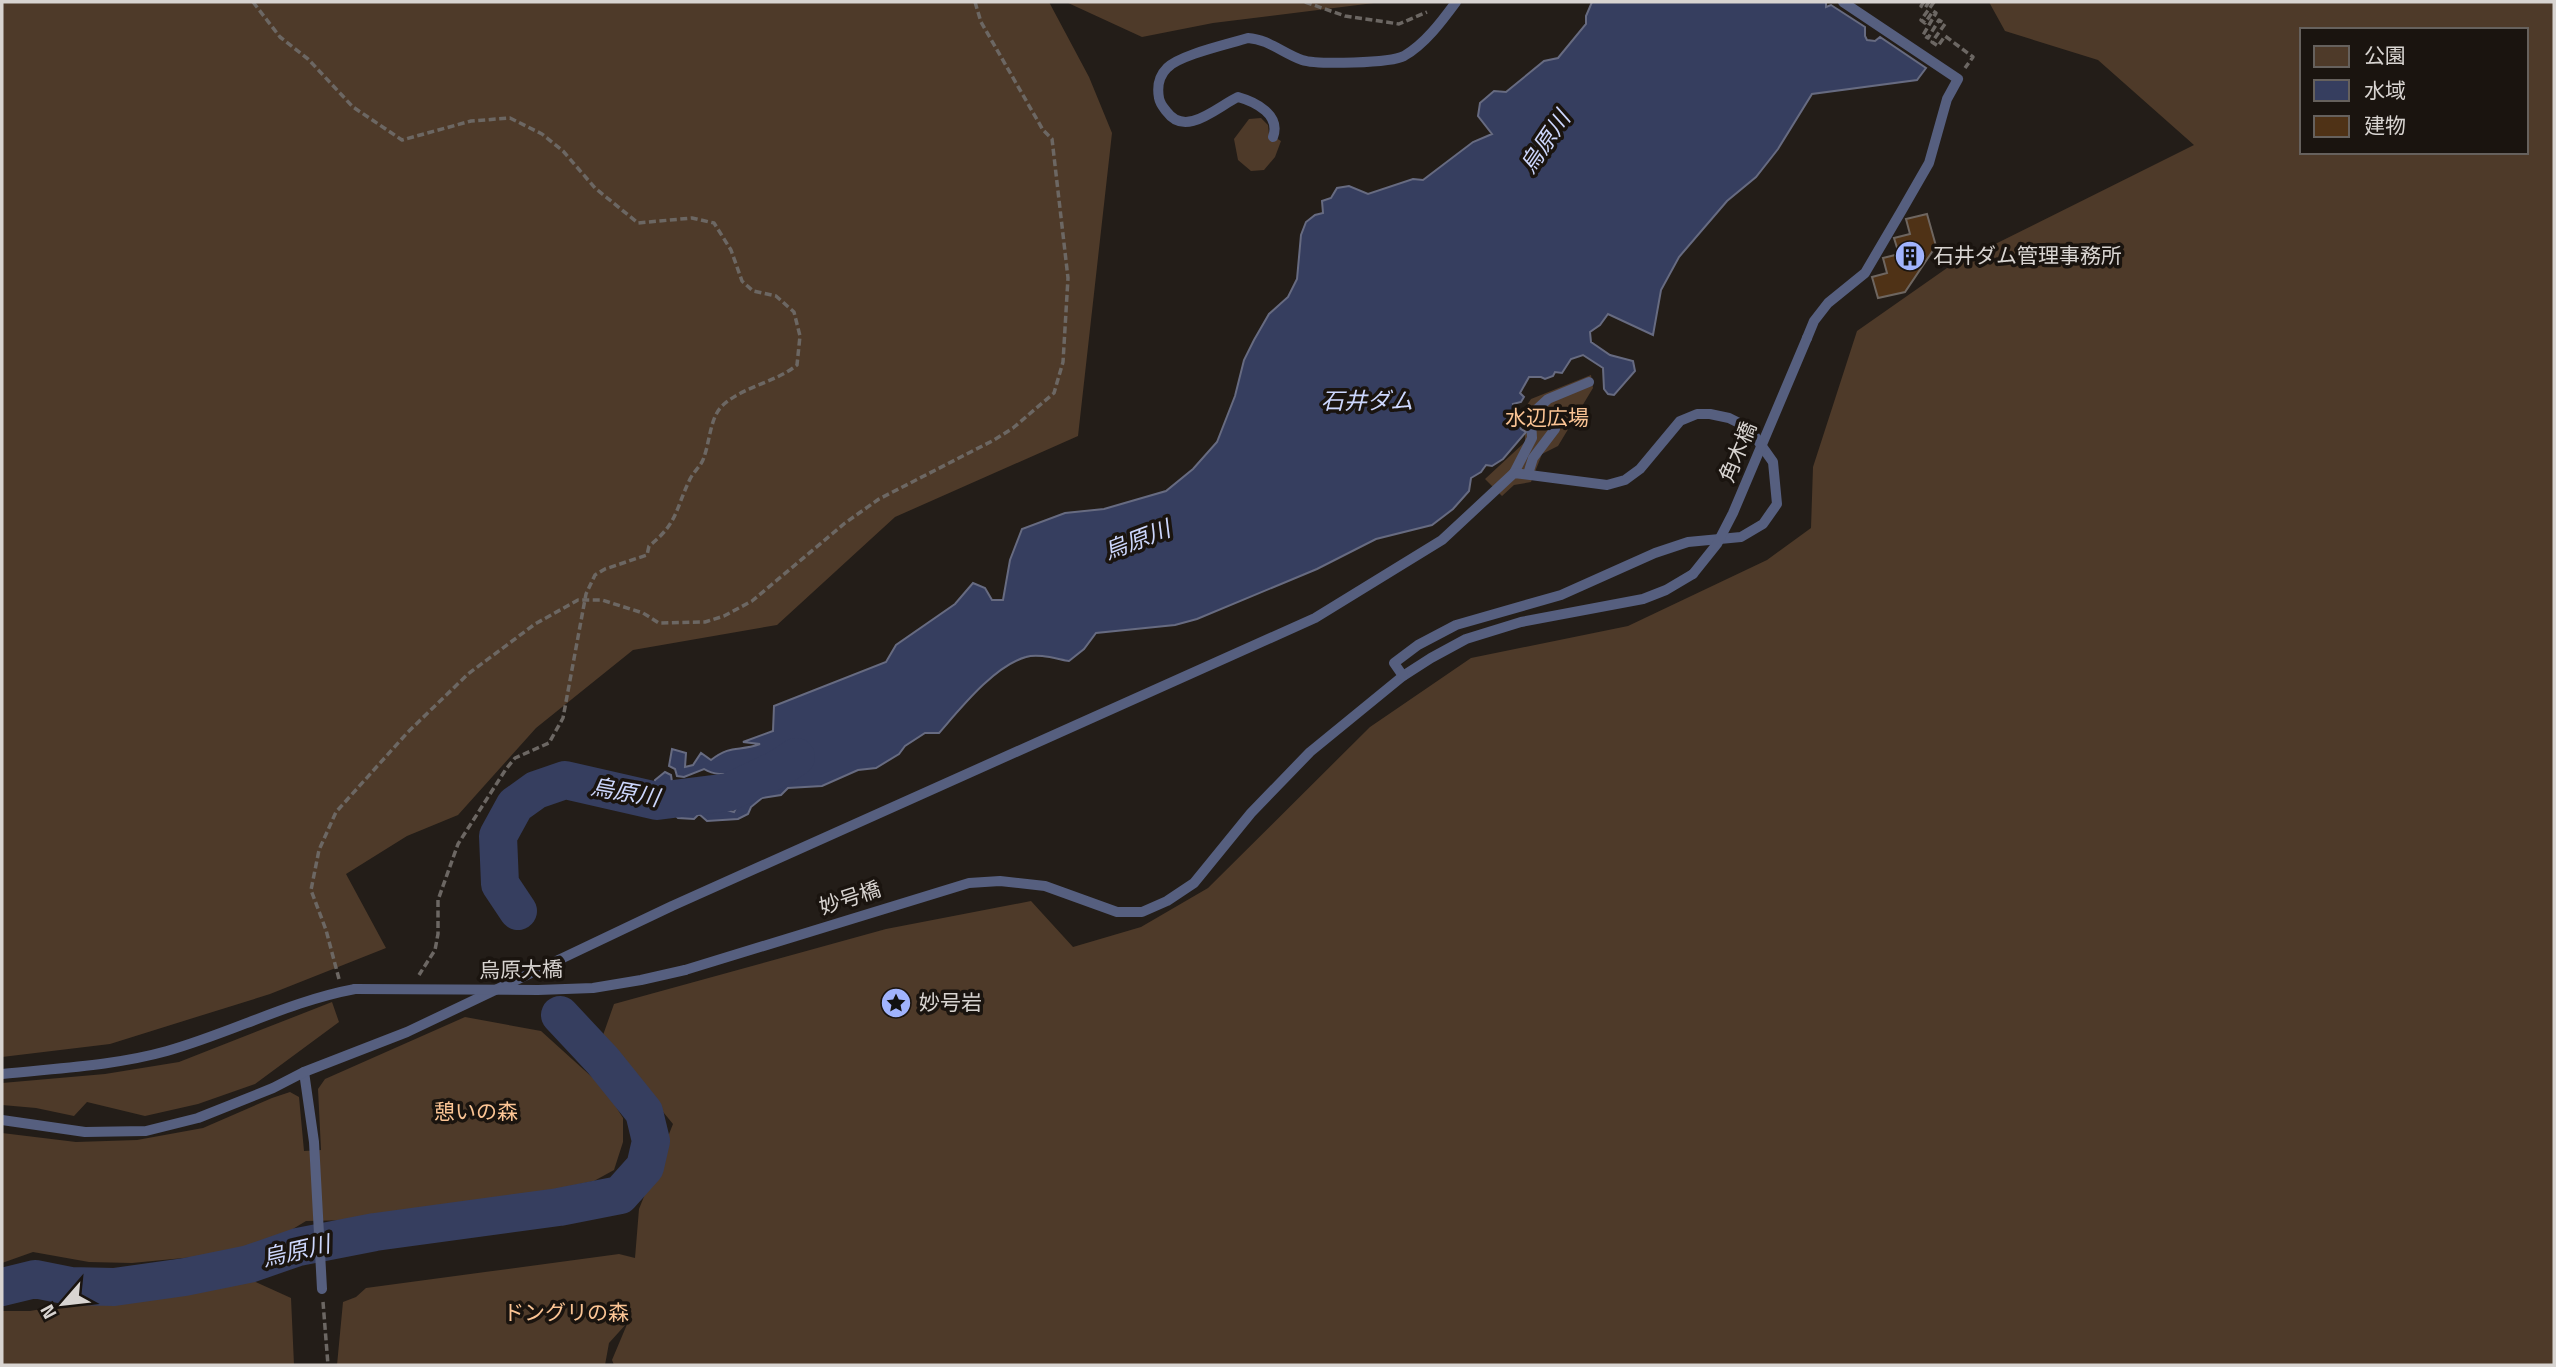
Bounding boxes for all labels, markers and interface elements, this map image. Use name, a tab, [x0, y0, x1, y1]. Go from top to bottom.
legend	[2300, 28, 2528, 154]
text: 公園	[2364, 39, 2406, 71]
text: 水域	[2364, 74, 2406, 106]
water label: 烏原川	[1511, 101, 1580, 180]
text: 建物	[2364, 109, 2406, 141]
building icon: 石井ダム管理事務所	[1893, 239, 1927, 273]
place label: 石井ダム管理事務所	[1933, 239, 2122, 271]
water label: 石井ダム	[1321, 383, 1413, 418]
park label: 水辺広場	[1505, 401, 1589, 433]
street label: 角木橋	[1710, 416, 1764, 487]
water label: 烏原川	[1098, 510, 1178, 568]
water label: 烏原川	[588, 768, 665, 815]
street label: 妙号橋	[815, 872, 885, 922]
street label: 烏原大橋	[479, 952, 563, 986]
place icon: 妙号岩	[879, 986, 913, 1020]
place label: 妙号岩	[919, 986, 982, 1018]
park label: 憩いの森	[434, 1095, 518, 1127]
water label: 烏原川	[258, 1225, 336, 1275]
north arrow	[28, 1269, 98, 1339]
park label: ドングリの森	[503, 1296, 629, 1328]
text: N	[32, 1300, 63, 1325]

